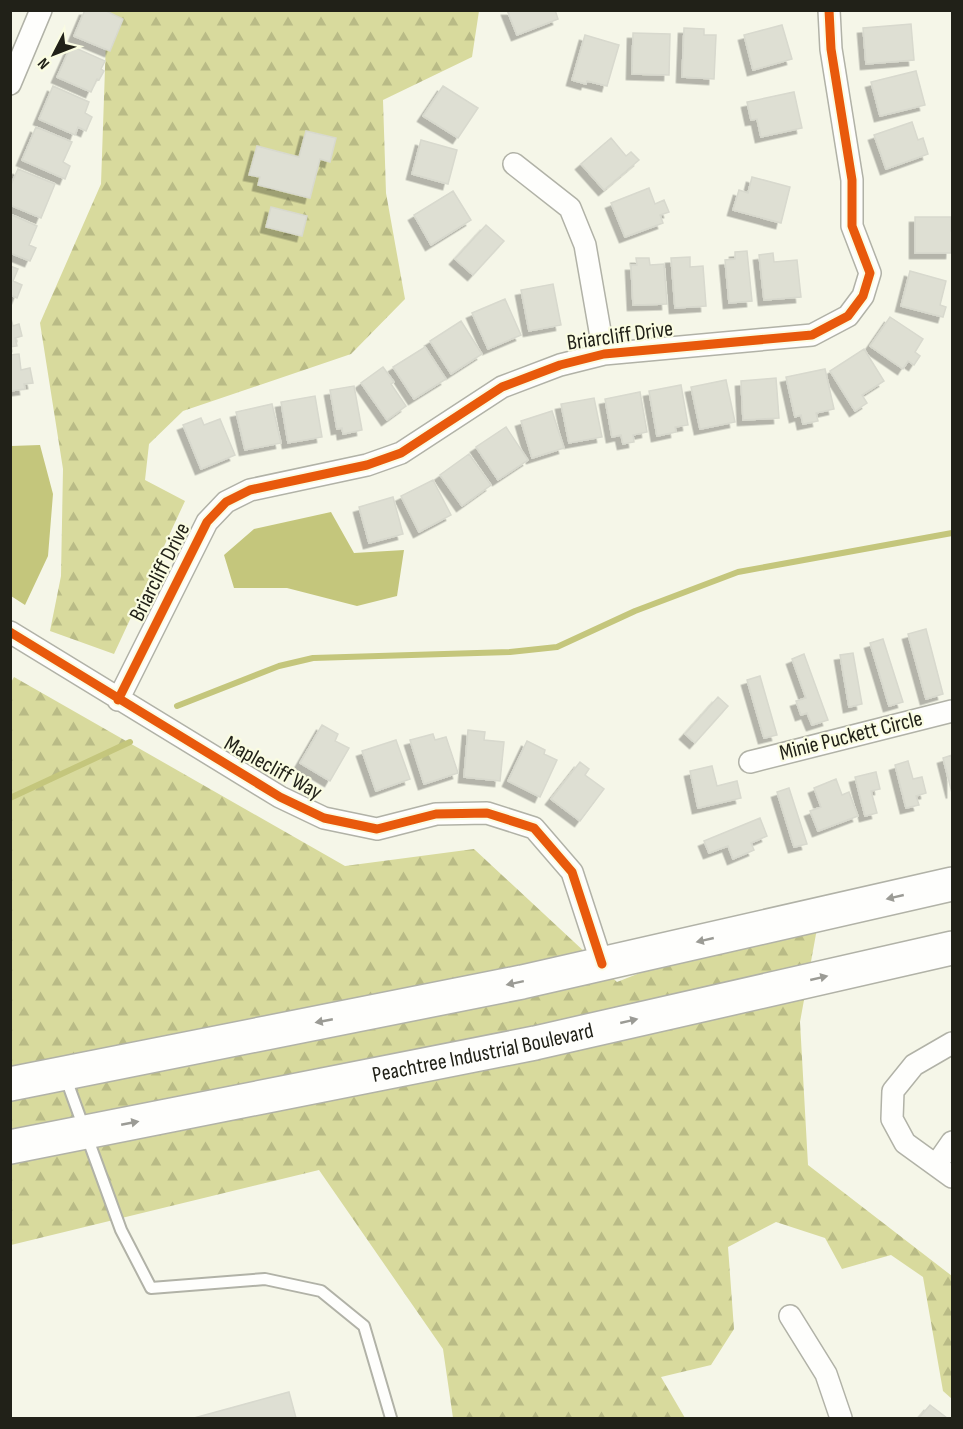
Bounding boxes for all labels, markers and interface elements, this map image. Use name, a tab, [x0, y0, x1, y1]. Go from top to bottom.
north arrow	[24, 24, 84, 84]
text: N	[34, 54, 54, 73]
street label: Briarcliff Drive	[565, 315, 675, 357]
street label: Briarcliff Drive	[124, 518, 196, 626]
street label: Minie Puckett Circle	[777, 705, 925, 767]
street label: Maplecliff Way	[219, 730, 327, 806]
one-way arrow	[886, 893, 905, 903]
one-way arrow	[696, 936, 715, 946]
one-way arrow	[810, 972, 829, 982]
one-way arrow	[505, 979, 524, 988]
one-way arrow	[620, 1016, 639, 1025]
one-way arrow	[314, 1017, 333, 1026]
street label: Peachtree Industrial Boulevard	[370, 1017, 596, 1088]
one-way arrow	[120, 1118, 139, 1127]

